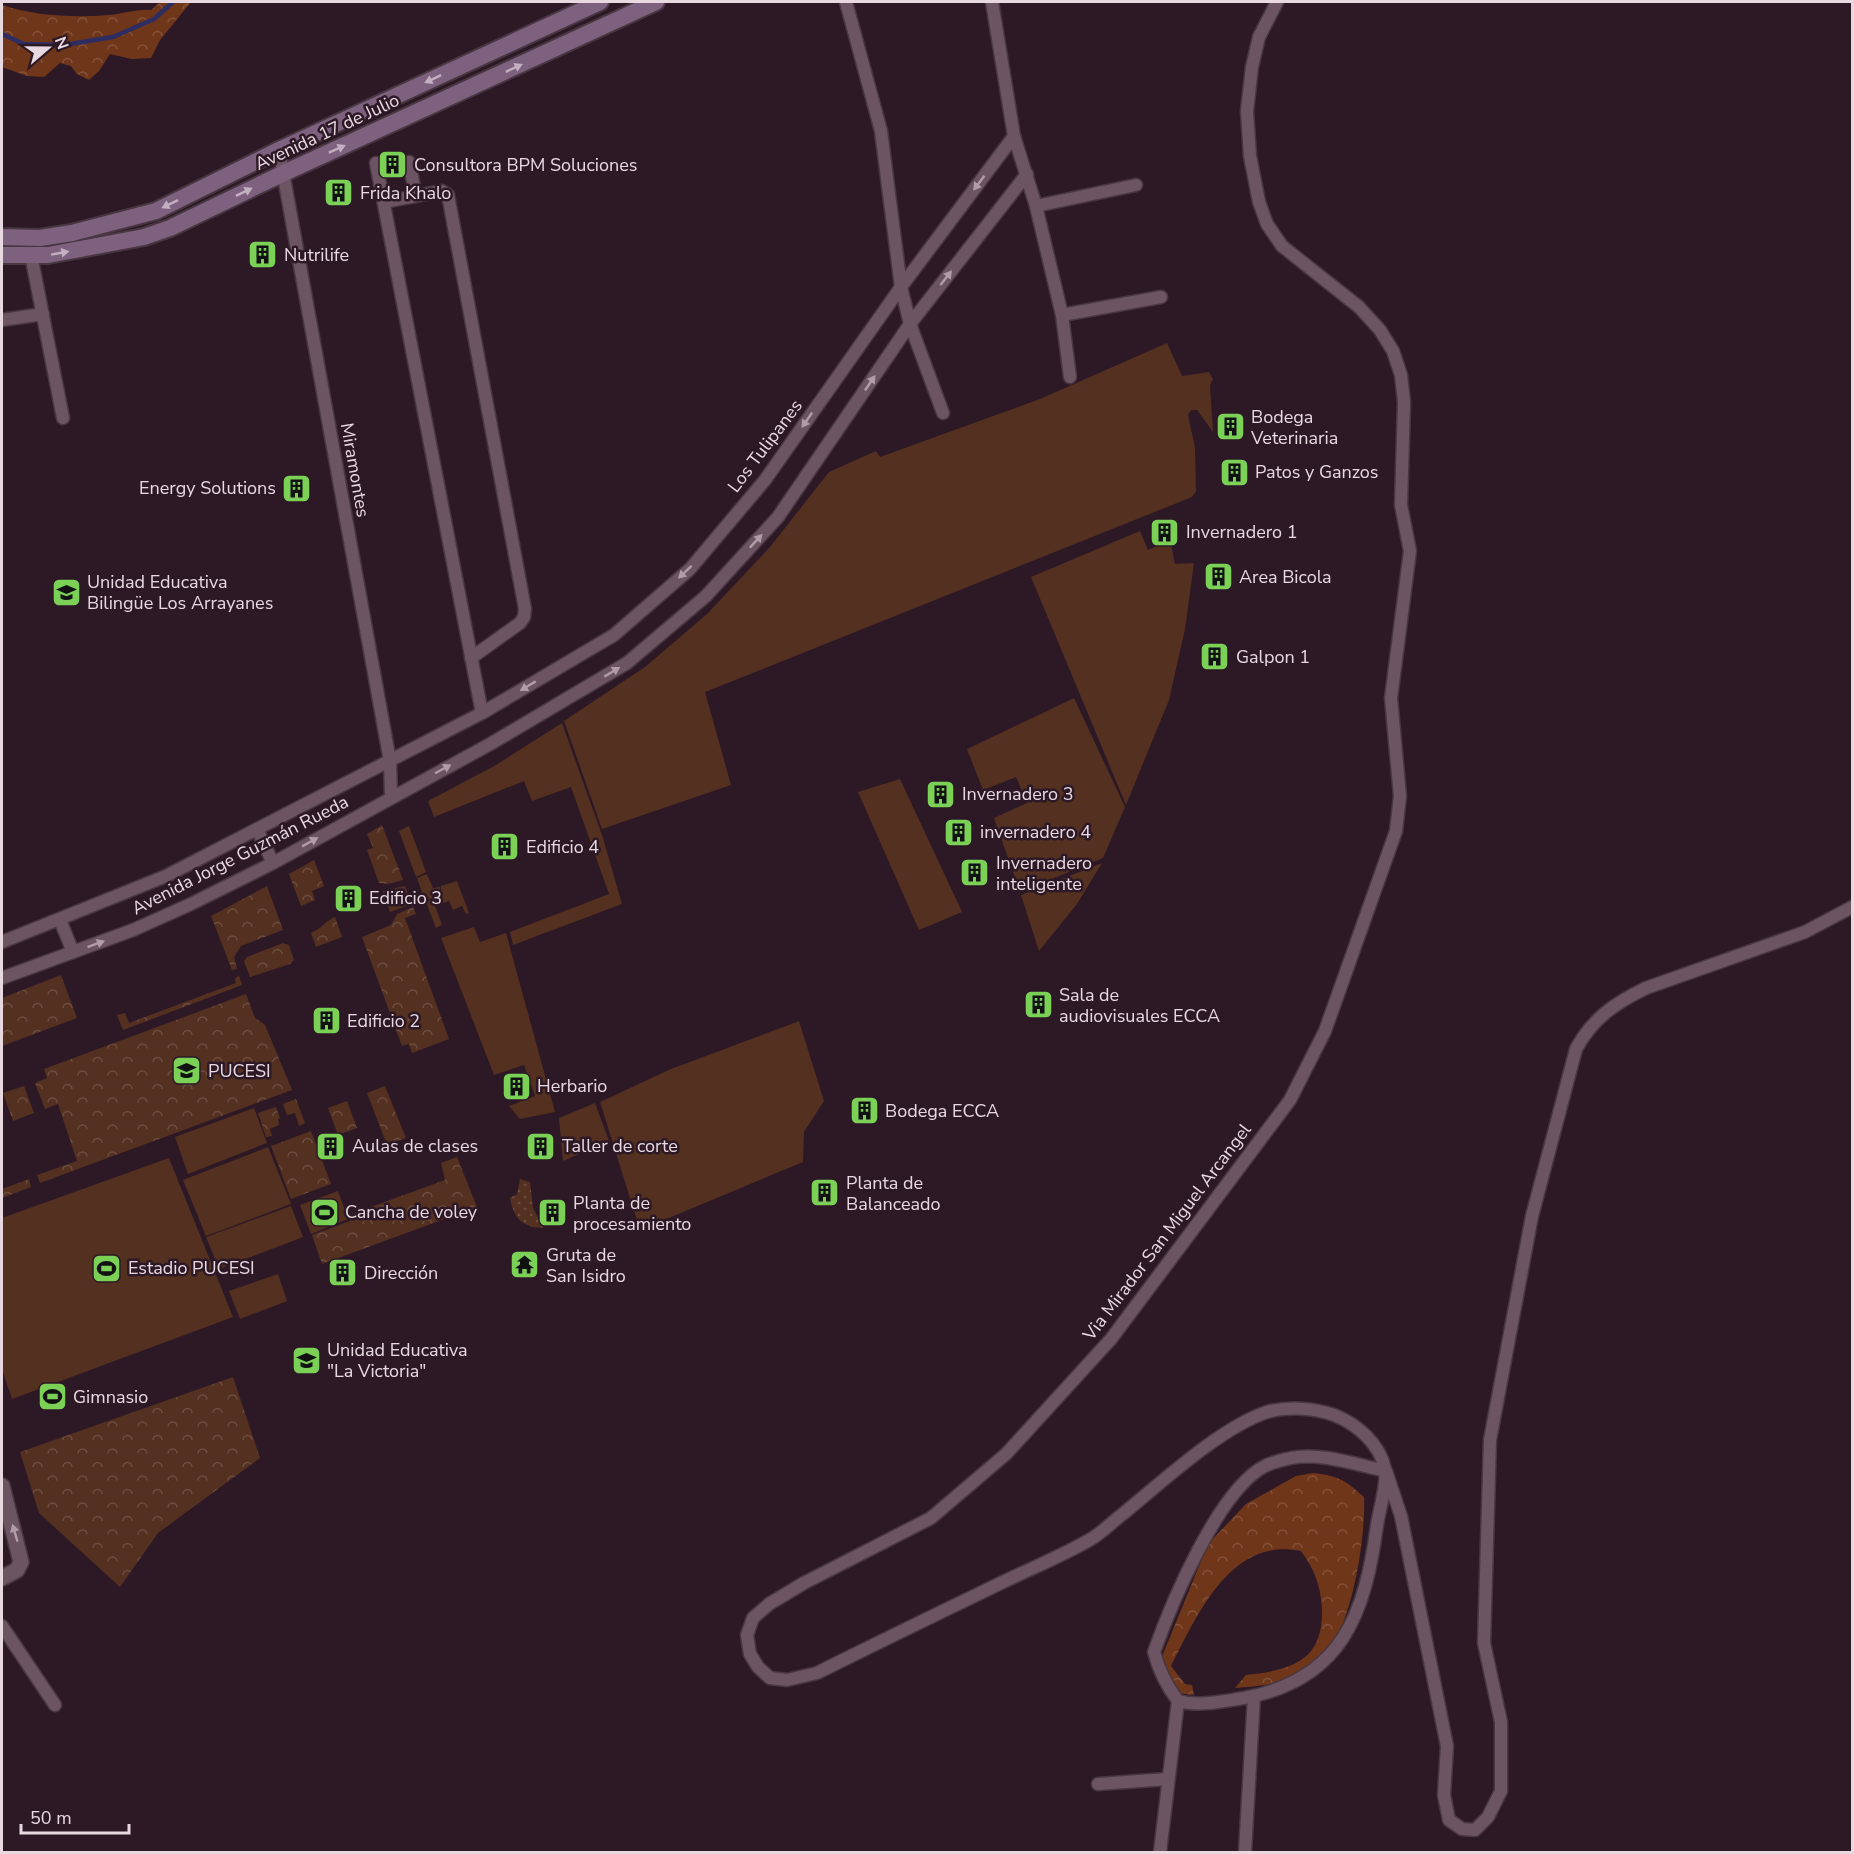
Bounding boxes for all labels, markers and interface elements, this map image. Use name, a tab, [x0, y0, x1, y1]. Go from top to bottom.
north arrow	[18, 18, 78, 78]
text: N	[49, 34, 74, 53]
one-way arrow	[506, 63, 523, 72]
one-way arrow	[423, 74, 441, 84]
street label: Avenida 17 de Julio	[251, 88, 403, 176]
one-way arrow	[328, 144, 345, 153]
building icon: Consultora BPM Soluciones	[377, 149, 409, 181]
place label: Consultora BPM Soluciones	[414, 153, 637, 177]
one-way arrow	[973, 174, 985, 190]
building icon: Frida Khalo	[323, 177, 355, 209]
place label: Frida Khalo	[360, 181, 451, 205]
one-way arrow	[235, 188, 252, 197]
one-way arrow	[162, 199, 179, 209]
building icon: Nutrilife	[247, 239, 279, 271]
place label: Nutrilife	[284, 243, 349, 267]
one-way arrow	[50, 248, 69, 257]
one-way arrow	[940, 270, 953, 286]
one-way arrow	[864, 376, 876, 392]
street label: Los Tulipanes	[722, 395, 808, 497]
place label: Bodega Veterinaria	[1250, 405, 1338, 450]
building icon: Bodega Veterinaria	[1214, 411, 1246, 443]
one-way arrow	[801, 412, 813, 428]
street label: Miramontes	[335, 421, 375, 519]
building icon: Patos y Ganzos	[1218, 456, 1250, 488]
place label: Patos y Ganzos	[1255, 460, 1379, 484]
building icon: Energy Solutions	[281, 472, 313, 504]
place label: Energy Solutions	[139, 476, 276, 500]
building icon: Invernadero 1	[1149, 516, 1181, 548]
place label: Invernadero 1	[1186, 520, 1298, 544]
one-way arrow	[749, 534, 762, 549]
building icon: Area Bicola	[1202, 561, 1234, 593]
one-way arrow	[678, 565, 693, 579]
place label: Area Bicola	[1239, 565, 1332, 589]
place label: Unidad Educativa Bilingüe Los Arrayanes	[87, 570, 273, 615]
school or university icon: Unidad Educativa Bilingüe Los Arrayanes	[50, 576, 82, 608]
building icon: Galpon 1	[1199, 641, 1231, 673]
place label: Galpon 1	[1236, 645, 1310, 669]
one-way arrow	[604, 666, 620, 677]
one-way arrow	[519, 681, 536, 691]
one-way arrow	[435, 764, 452, 774]
building icon: Invernadero 3	[925, 778, 957, 810]
place label: Invernadero 3	[962, 782, 1074, 806]
street label: Avenida Jorge Guzmán Rueda	[127, 790, 353, 920]
building icon: invernadero 4	[943, 816, 975, 848]
place label: invernadero 4	[980, 820, 1091, 844]
building icon: Edificio 4	[489, 831, 521, 863]
place label: Edificio 4	[526, 835, 599, 859]
one-way arrow	[301, 837, 318, 847]
place label: Invernadero inteligente	[996, 851, 1092, 896]
building icon: Invernadero inteligente	[959, 857, 991, 889]
building icon: Edificio 3	[332, 882, 364, 914]
place label: Edificio 3	[369, 886, 442, 910]
one-way arrow	[87, 938, 105, 948]
place label: Sala de audiovisuales ECCA	[1059, 983, 1220, 1028]
building icon: Sala de audiovisuales ECCA	[1022, 989, 1054, 1021]
building icon: Edificio 2	[310, 1005, 342, 1037]
place label: Edificio 2	[347, 1009, 420, 1033]
school or university icon: PUCESI	[171, 1055, 203, 1087]
place label: PUCESI	[208, 1059, 271, 1083]
building icon: Herbario	[500, 1070, 532, 1102]
place label: Herbario	[537, 1074, 607, 1098]
building icon: Bodega ECCA	[848, 1095, 880, 1127]
place label: Bodega ECCA	[885, 1099, 999, 1123]
street label: Via Mirador San Miguel Arcangel	[1077, 1118, 1257, 1346]
building icon: Aulas de clases	[315, 1130, 347, 1162]
building icon: Taller de corte	[525, 1130, 557, 1162]
place label: Aulas de clases	[352, 1134, 478, 1158]
place label: Taller de corte	[562, 1134, 678, 1158]
place label: Planta de Balanceado	[846, 1171, 941, 1216]
building icon: Planta de Balanceado	[809, 1177, 841, 1209]
place label: Planta de procesamiento	[573, 1191, 691, 1236]
sports icon: Cancha de voley	[308, 1196, 340, 1228]
building icon: Planta de procesamiento	[536, 1197, 568, 1229]
place label: Cancha de voley	[345, 1200, 478, 1224]
place label: Gruta de San Isidro	[546, 1243, 626, 1288]
temple icon: Gruta de San Isidro	[509, 1249, 541, 1281]
sports icon: Estadio PUCESI	[91, 1252, 123, 1284]
place label: Estadio PUCESI	[128, 1256, 255, 1280]
building icon: Dirección	[327, 1257, 359, 1289]
place label: Dirección	[364, 1261, 438, 1285]
place label: Unidad Educativa "La Victoria"	[327, 1338, 468, 1383]
school or university icon: Unidad Educativa "La Victoria"	[290, 1344, 322, 1376]
sports icon: Gimnasio	[36, 1381, 68, 1413]
place label: Gimnasio	[73, 1385, 148, 1409]
one-way arrow	[10, 1524, 19, 1542]
scale bar	[21, 1797, 129, 1835]
text: 50 m	[30, 1806, 72, 1830]

